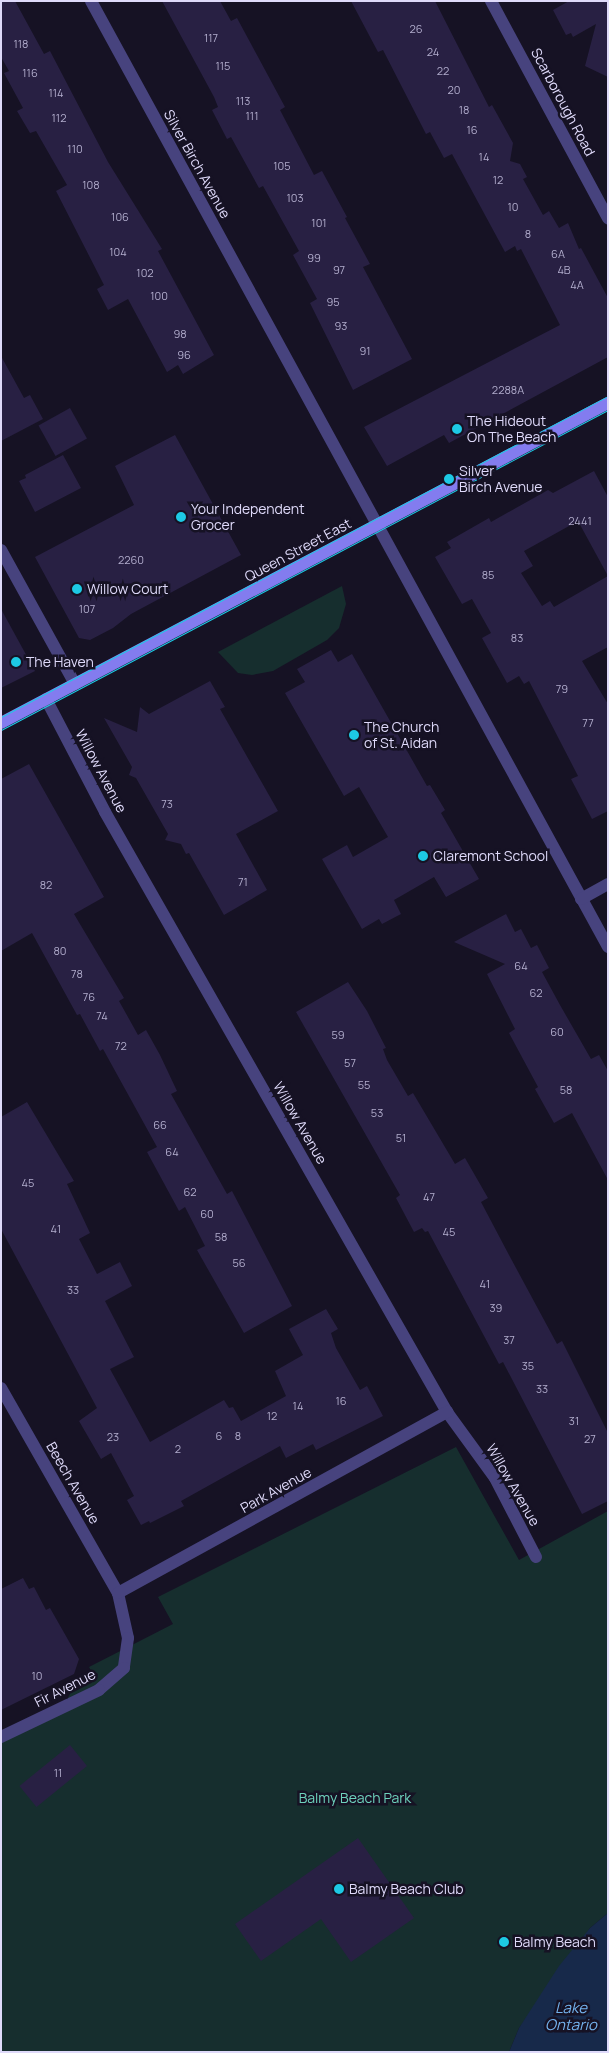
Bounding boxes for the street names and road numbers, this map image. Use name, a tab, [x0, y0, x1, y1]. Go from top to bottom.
street label: Scarborough Road	[527, 45, 599, 159]
street label: Silver Birch Avenue	[160, 107, 234, 221]
street label: Queen Street East	[242, 515, 354, 585]
street label: Willow Avenue	[72, 726, 130, 816]
street label: Willow Avenue	[270, 1079, 330, 1167]
street label: Beech Avenue	[43, 1439, 103, 1527]
street label: Willow Avenue	[483, 1441, 543, 1529]
street label: Park Avenue	[238, 1464, 314, 1516]
street label: Fir Avenue	[32, 1666, 98, 1710]

